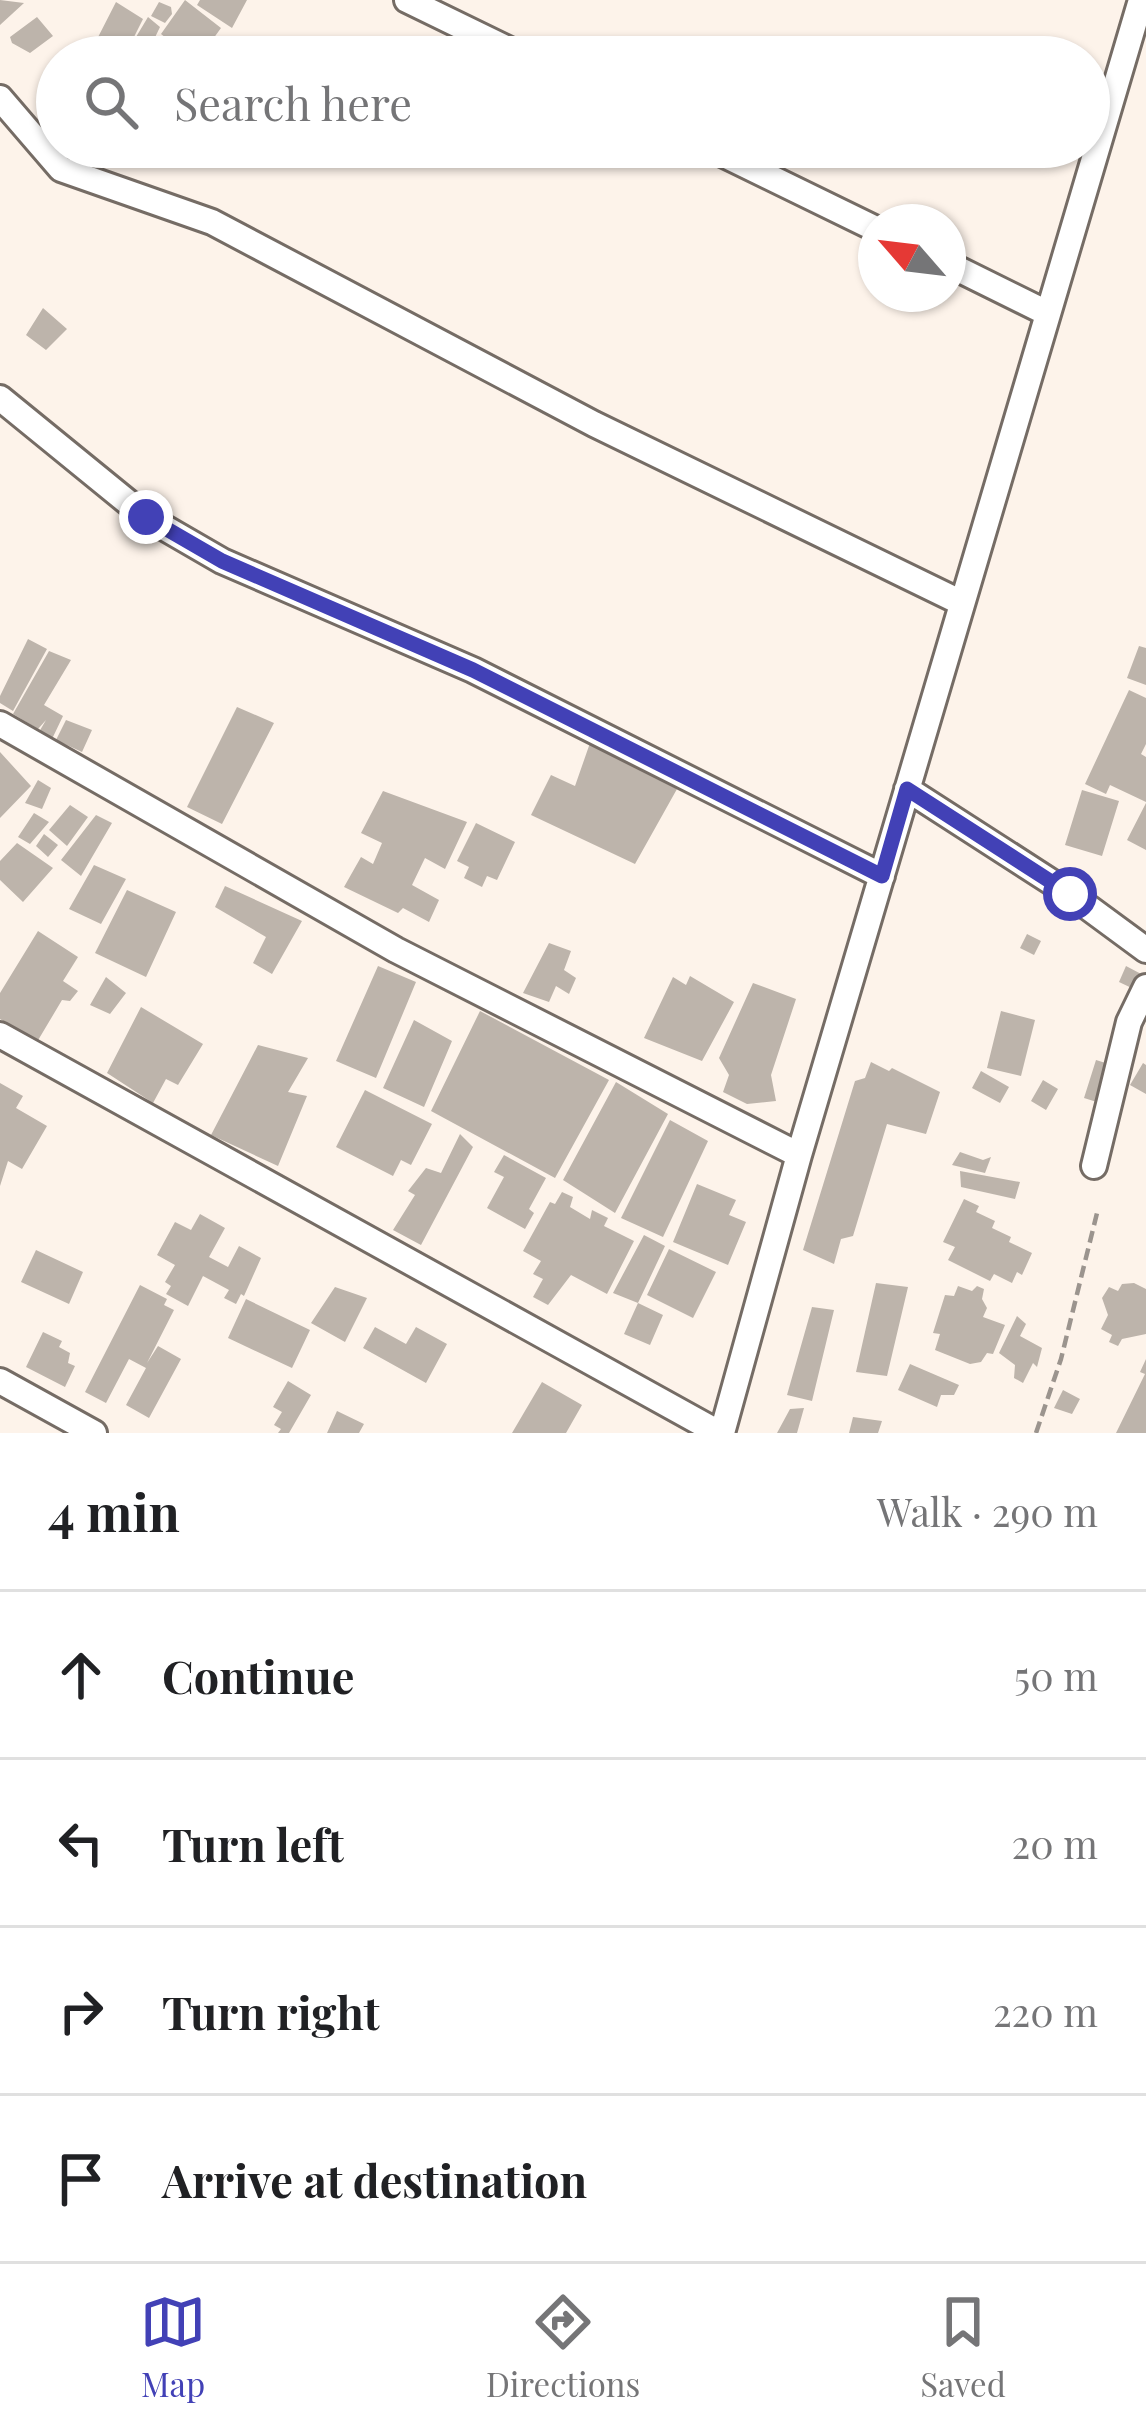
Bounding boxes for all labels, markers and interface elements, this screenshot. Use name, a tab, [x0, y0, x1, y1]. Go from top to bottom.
search box	[36, 36, 1110, 168]
icon: search	[78, 69, 144, 135]
text: Search here	[174, 72, 412, 132]
north arrow	[858, 204, 966, 312]
route end	[119, 490, 173, 544]
route start	[1043, 867, 1097, 921]
text: 4 min	[48, 1477, 180, 1545]
text: Walk · 290 m	[877, 1485, 1098, 1537]
icon: ahead	[48, 1642, 114, 1708]
text: Continue	[162, 1645, 354, 1705]
text: 50 m	[1014, 1649, 1098, 1701]
icon: left	[48, 1810, 114, 1876]
text: Turn left	[162, 1813, 344, 1873]
text: 20 m	[1012, 1817, 1098, 1869]
icon: right	[48, 1978, 114, 2044]
text: Turn right	[162, 1981, 380, 2041]
text: 220 m	[993, 1985, 1098, 2037]
icon: arrive	[48, 2146, 114, 2212]
text: Arrive at destination	[162, 2149, 587, 2209]
tab: Map	[140, 2289, 206, 2405]
tab: Directions	[486, 2289, 640, 2405]
tab: Saved	[920, 2289, 1006, 2405]

